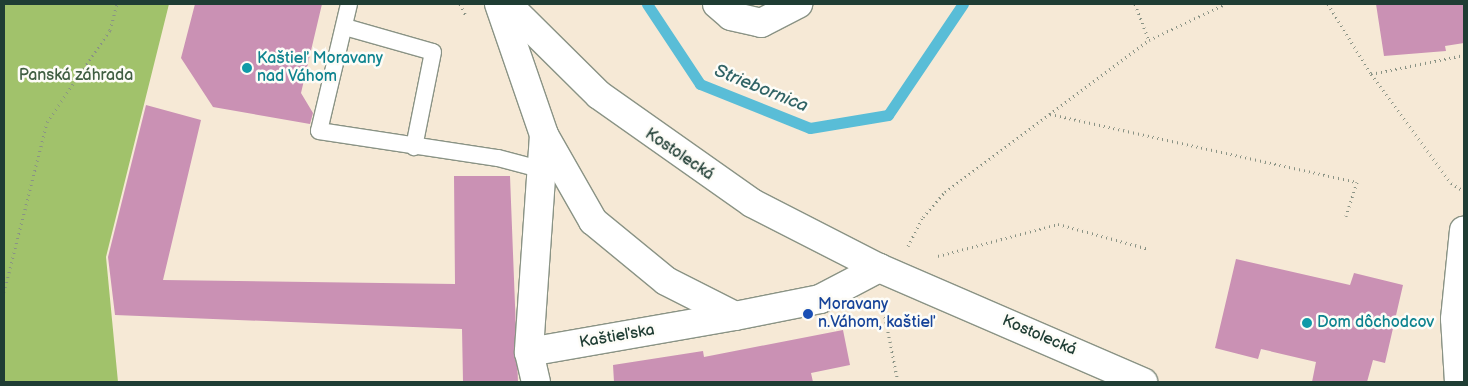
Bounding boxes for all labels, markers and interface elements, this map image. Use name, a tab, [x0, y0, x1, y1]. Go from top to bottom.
place label: Kaštieľ Moravany nad Váhom	[257, 49, 383, 87]
water label: Striebornica	[711, 60, 811, 118]
marker: Kaštieľ Moravany nad Váhom	[241, 62, 253, 74]
park label: Panská záhrada	[19, 66, 133, 86]
street label: Kostolecká	[641, 125, 717, 185]
place label: Moravany n.Váhom, kaštieľ	[818, 295, 935, 333]
marker: Moravany n.Váhom, kaštieľ	[802, 308, 814, 320]
street label: Kostolecká	[999, 312, 1079, 360]
place label: Dom dôchodcov	[1317, 313, 1434, 333]
marker: Dom dôchodcov	[1301, 317, 1313, 329]
street label: Kaštieľska	[578, 321, 656, 353]

